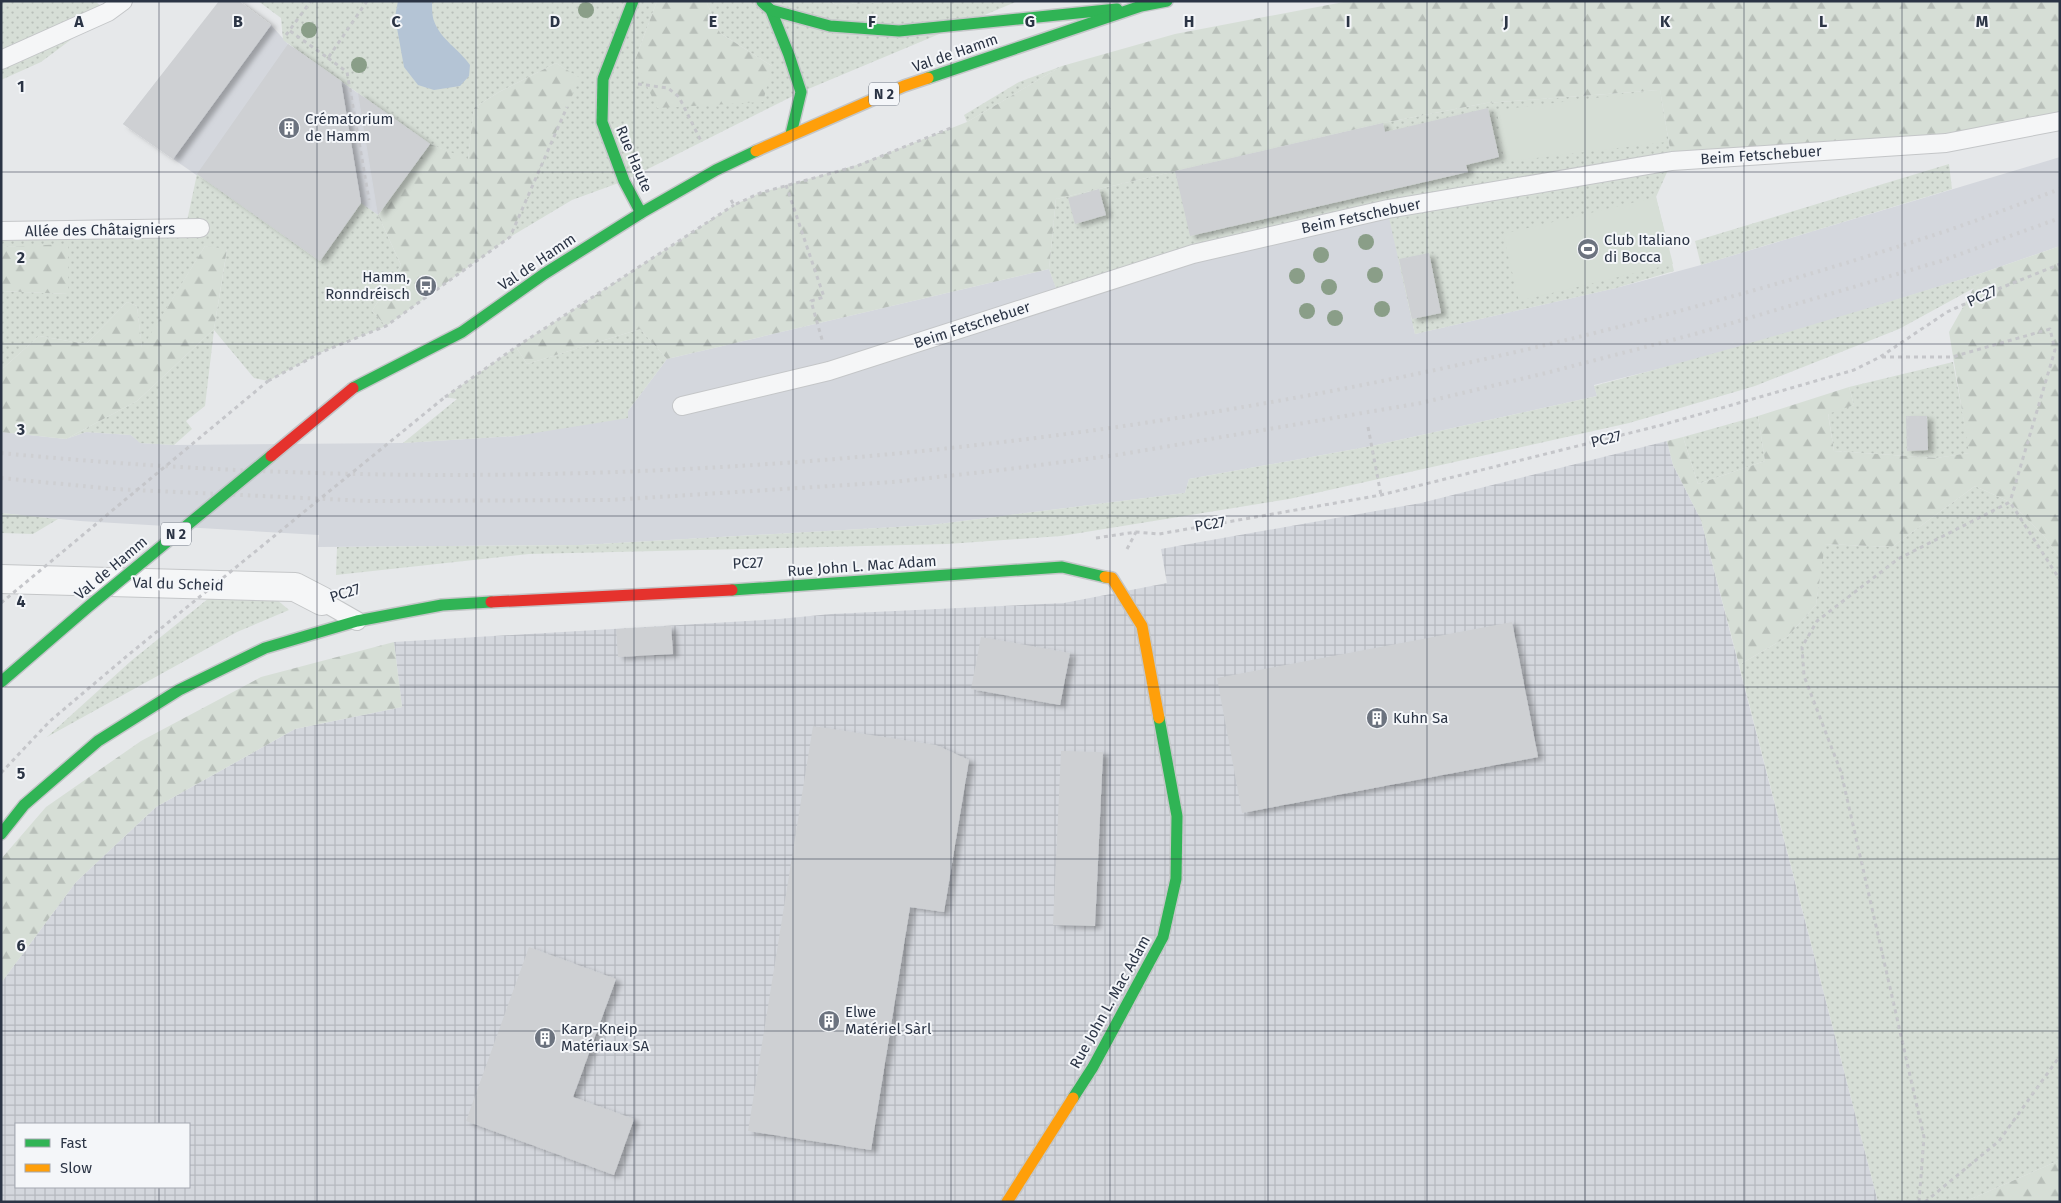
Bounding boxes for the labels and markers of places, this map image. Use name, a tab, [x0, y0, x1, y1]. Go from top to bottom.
place label: Crématorium de Hamm	[305, 110, 393, 145]
building icon: Crématorium de Hamm	[277, 116, 301, 140]
place label: Club Italiano di Bocca	[1604, 231, 1690, 266]
sports icon: Club Italiano di Bocca	[1576, 237, 1600, 261]
place label: Hamm, Ronndréisch	[325, 268, 410, 303]
bus stop icon: Hamm, Ronndréisch	[414, 274, 438, 298]
building icon: Kuhn Sa	[1365, 706, 1389, 730]
place label: Kuhn Sa	[1393, 709, 1448, 727]
place label: Elwe Matériel Sàrl	[845, 1003, 932, 1038]
building icon: Elwe Matériel Sàrl	[817, 1009, 841, 1033]
place label: Karp-Kneip Matériaux SA	[561, 1020, 649, 1055]
building icon: Karp-Kneip Matériaux SA	[533, 1026, 557, 1050]

